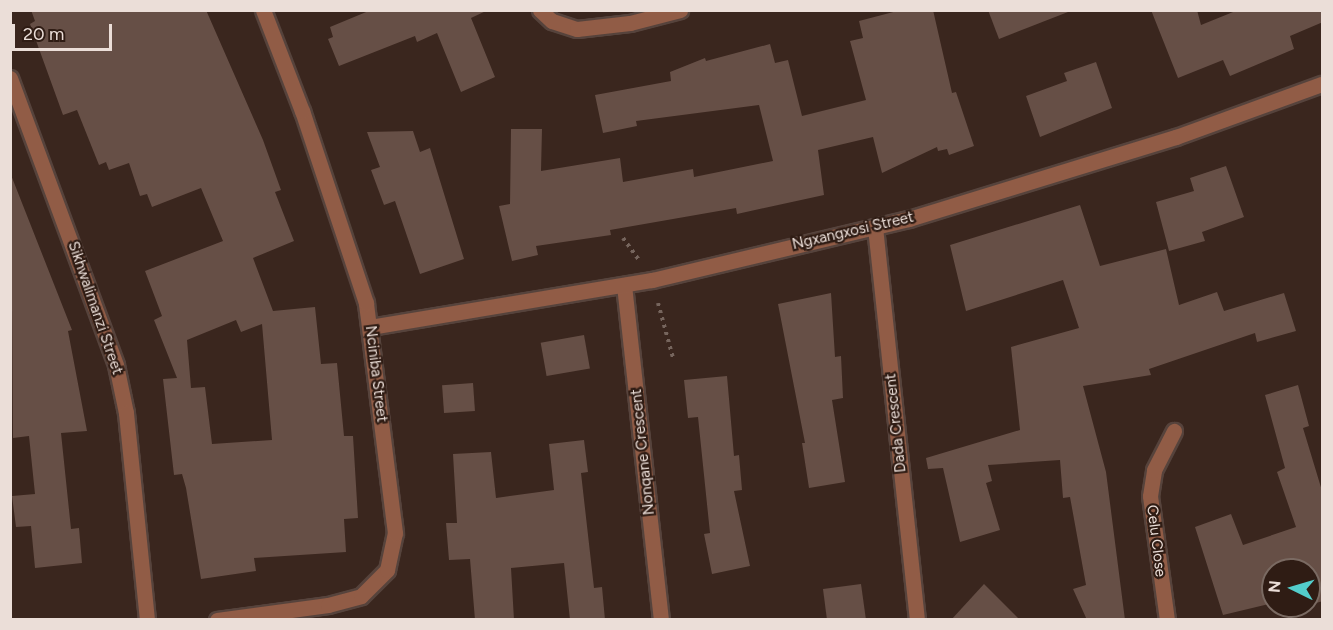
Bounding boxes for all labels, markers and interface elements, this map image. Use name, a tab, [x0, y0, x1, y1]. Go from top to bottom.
scale bar	[15, 12, 116, 50]
text: 20 m	[23, 23, 64, 45]
street label: Ngxangxosi Street	[790, 208, 916, 254]
street label: Sikhwalimanzi Street	[64, 239, 126, 377]
street label: Nciniba Street	[361, 325, 391, 423]
street label: Dada Crescent	[882, 373, 910, 473]
street label: Nonqane Crescent	[627, 388, 659, 516]
street label: Celu Close	[1143, 504, 1169, 578]
north arrow	[1261, 558, 1321, 618]
text: N	[1265, 580, 1285, 594]

